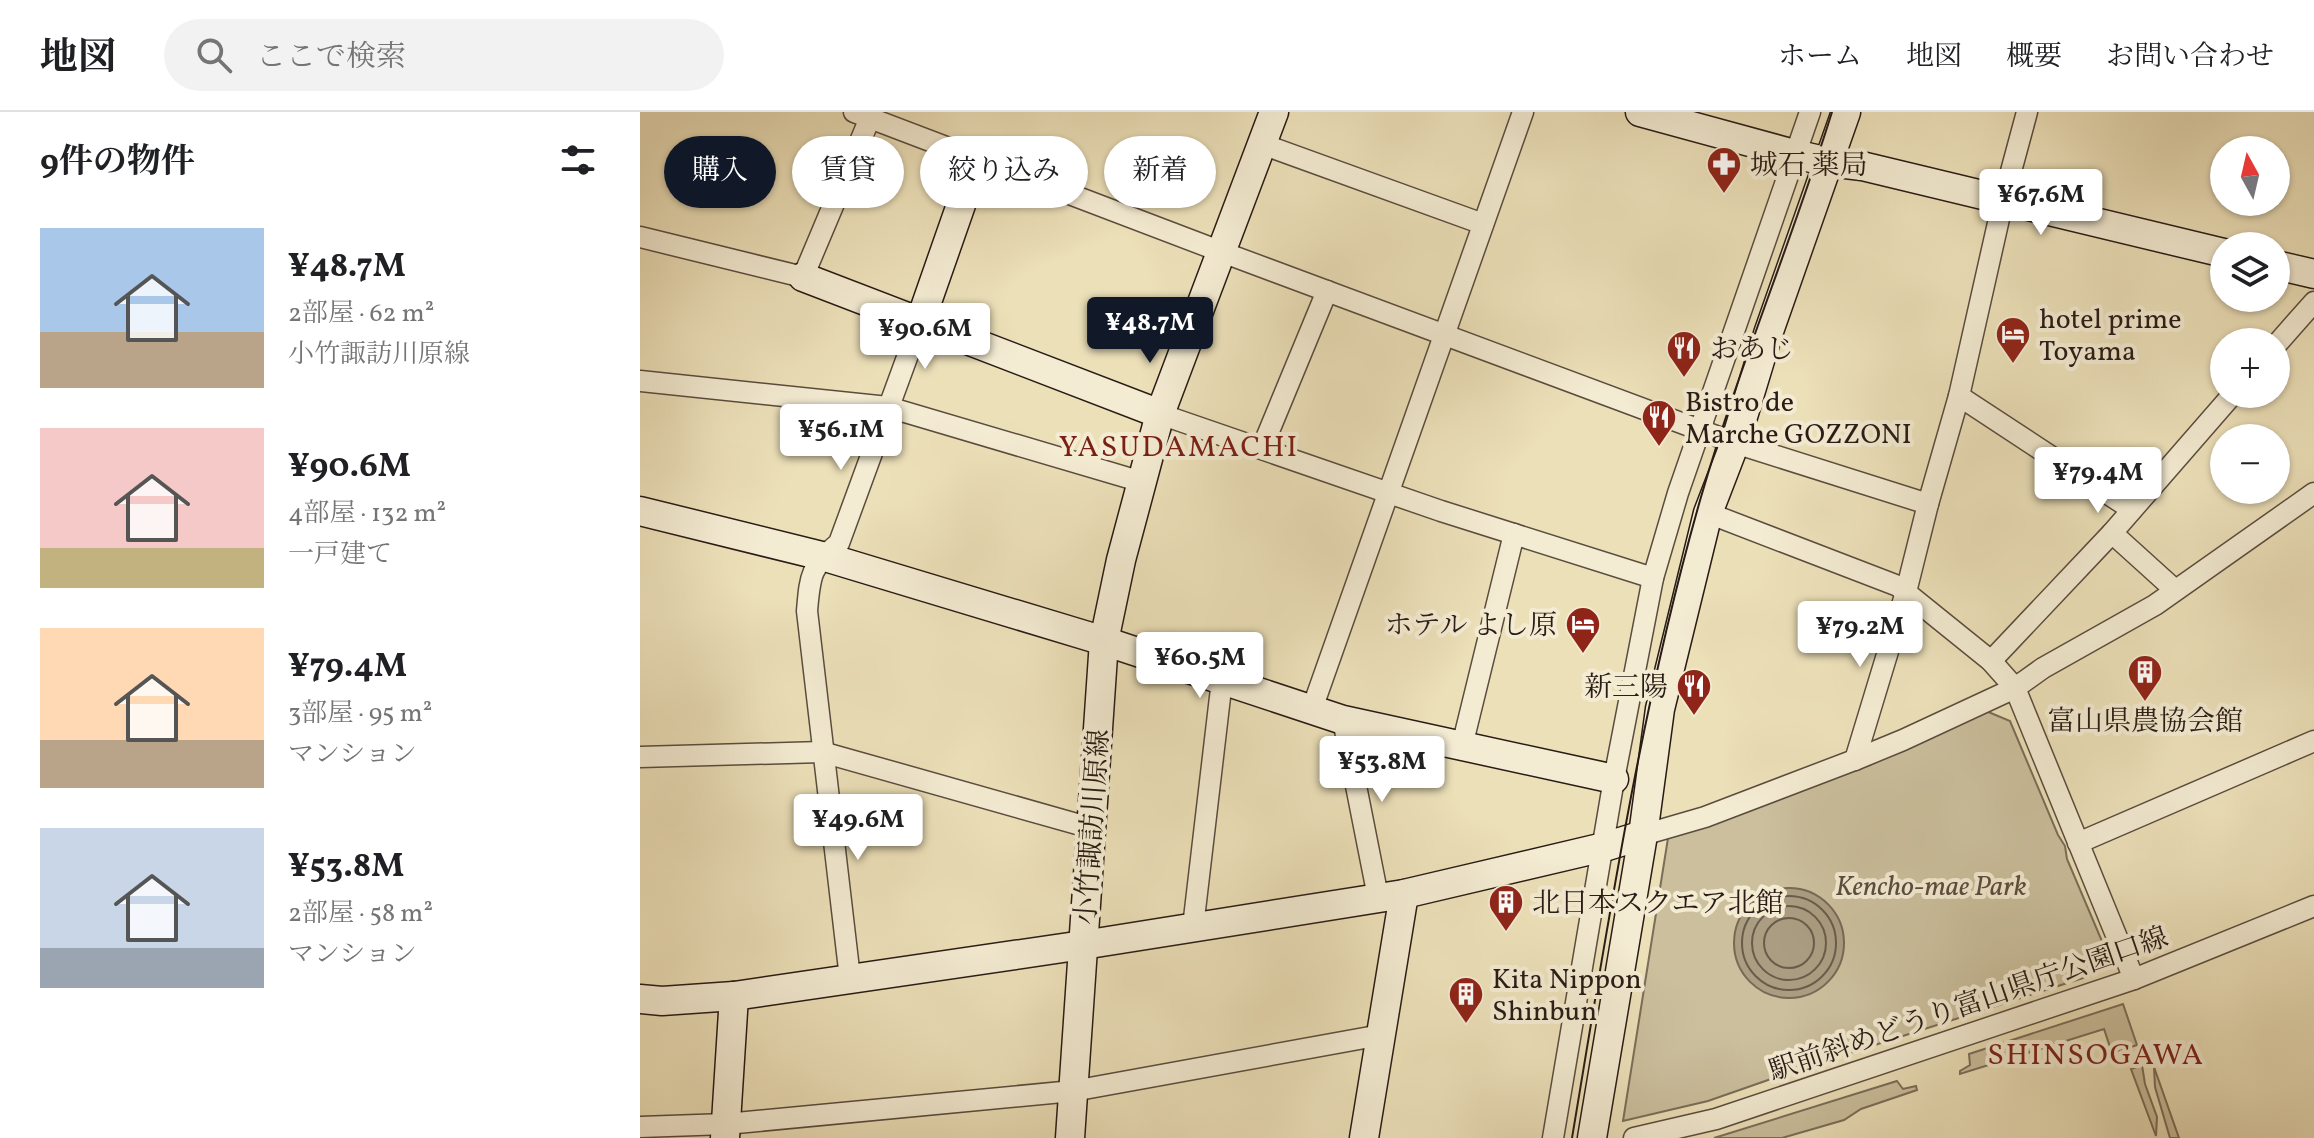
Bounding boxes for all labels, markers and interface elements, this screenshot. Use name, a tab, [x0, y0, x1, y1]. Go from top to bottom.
search box	[164, 19, 724, 91]
text: 地図	[40, 33, 116, 86]
icon: search	[192, 33, 236, 77]
text: ここで検索	[256, 37, 406, 79]
text: ホーム	[1778, 38, 1862, 77]
text: 地図	[1906, 38, 1962, 77]
text: 概要	[2006, 38, 2062, 77]
text: お問い合わせ	[2106, 38, 2274, 77]
chip: 購入	[664, 136, 776, 208]
chip: 賃貸	[792, 136, 904, 208]
chip: 絞り込み	[920, 136, 1088, 208]
chip: 新着	[1104, 136, 1216, 208]
north arrow	[2210, 136, 2290, 216]
map controls	[2210, 136, 2290, 504]
icon: filters	[556, 138, 600, 182]
text: 9件の物件	[40, 140, 195, 187]
pharmacy icon: 城石 薬局	[1705, 145, 1743, 195]
place label: 城石 薬局	[1750, 147, 1868, 186]
pin: ¥67.6M	[1976, 169, 2106, 237]
text: ¥67.6M	[1997, 177, 2085, 213]
button: layers	[2210, 232, 2290, 312]
text: ¥48.7M	[288, 244, 405, 291]
icon: home	[104, 260, 200, 356]
text: 2部屋 · 62 m²	[288, 296, 434, 332]
pin: ¥48.7M	[1085, 297, 1215, 365]
place label: hotel prime Toyama	[2039, 301, 2182, 372]
pin: ¥90.6M	[860, 303, 990, 371]
text: ¥48.7M	[1105, 305, 1195, 341]
text: ¥90.6M	[878, 311, 972, 347]
hotel icon: hotel prime Toyama	[1994, 315, 2032, 365]
button: +	[2210, 328, 2290, 408]
restaurant icon: おあじ	[1665, 329, 1703, 379]
place label: おあじ	[1710, 331, 1794, 370]
text: 小竹諏訪川原線	[288, 337, 470, 373]
place label: Bistro de Marche GOZZONI	[1685, 384, 1912, 455]
restaurant icon: Bistro de Marche GOZZONI	[1640, 398, 1678, 448]
pin: ¥56.1M	[776, 404, 906, 472]
text: ¥56.1M	[798, 412, 884, 448]
button: −	[2210, 424, 2290, 504]
district label: YASUDAMACHI	[1059, 427, 1299, 469]
text: ¥90.6M	[288, 444, 411, 491]
pin: ¥79.4M	[2033, 447, 2163, 515]
text: ¥79.4M	[2053, 455, 2143, 491]
icon: home	[104, 460, 200, 556]
text: 4部屋 · 132 m²	[288, 496, 446, 532]
text: 一戸建て	[288, 537, 392, 573]
pin: ¥79.2M	[1795, 601, 1925, 669]
hotel icon: ホテル よし原	[1564, 605, 1602, 655]
place label: ホテル よし原	[1385, 607, 1557, 646]
text: ¥79.2M	[1816, 609, 1904, 645]
pin: ¥60.5M	[1135, 632, 1265, 700]
text: ¥60.5M	[1154, 640, 1246, 676]
text: ¥79.4M	[288, 644, 407, 691]
building icon: 富山県農協会館	[2126, 653, 2164, 703]
icon: home	[104, 660, 200, 756]
restaurant icon: 新三陽	[1675, 667, 1713, 717]
place label: 新三陽	[1584, 669, 1668, 708]
text: 3部屋 · 95 m²	[288, 696, 432, 732]
place label: 富山県農協会館	[2047, 703, 2243, 742]
street label: 小竹諏訪川原線	[1067, 728, 1120, 926]
pin: ¥53.8M	[1317, 736, 1447, 804]
text: マンション	[288, 737, 417, 773]
text: ¥53.8M	[1338, 744, 1426, 780]
pin: ¥49.6M	[793, 794, 923, 862]
text: ¥49.6M	[812, 802, 904, 838]
text: ¥53.8M	[288, 844, 404, 891]
icon: home	[104, 860, 200, 956]
park label: Kencho-mae Park	[1835, 868, 2027, 907]
building icon: 北日本スクエア北館	[1487, 883, 1525, 933]
place label: 北日本スクエア北館	[1532, 885, 1783, 924]
text: 2部屋 · 58 m²	[288, 896, 433, 932]
street label: 駅前斜めどうり富山県庁公園口線	[1764, 919, 2174, 1092]
text: マンション	[288, 937, 417, 973]
place label: Kita Nippon Shinbun	[1492, 961, 1642, 1032]
building icon: Kita Nippon Shinbun	[1447, 975, 1485, 1025]
district label: SHINSOGAWA	[1987, 1035, 2205, 1077]

